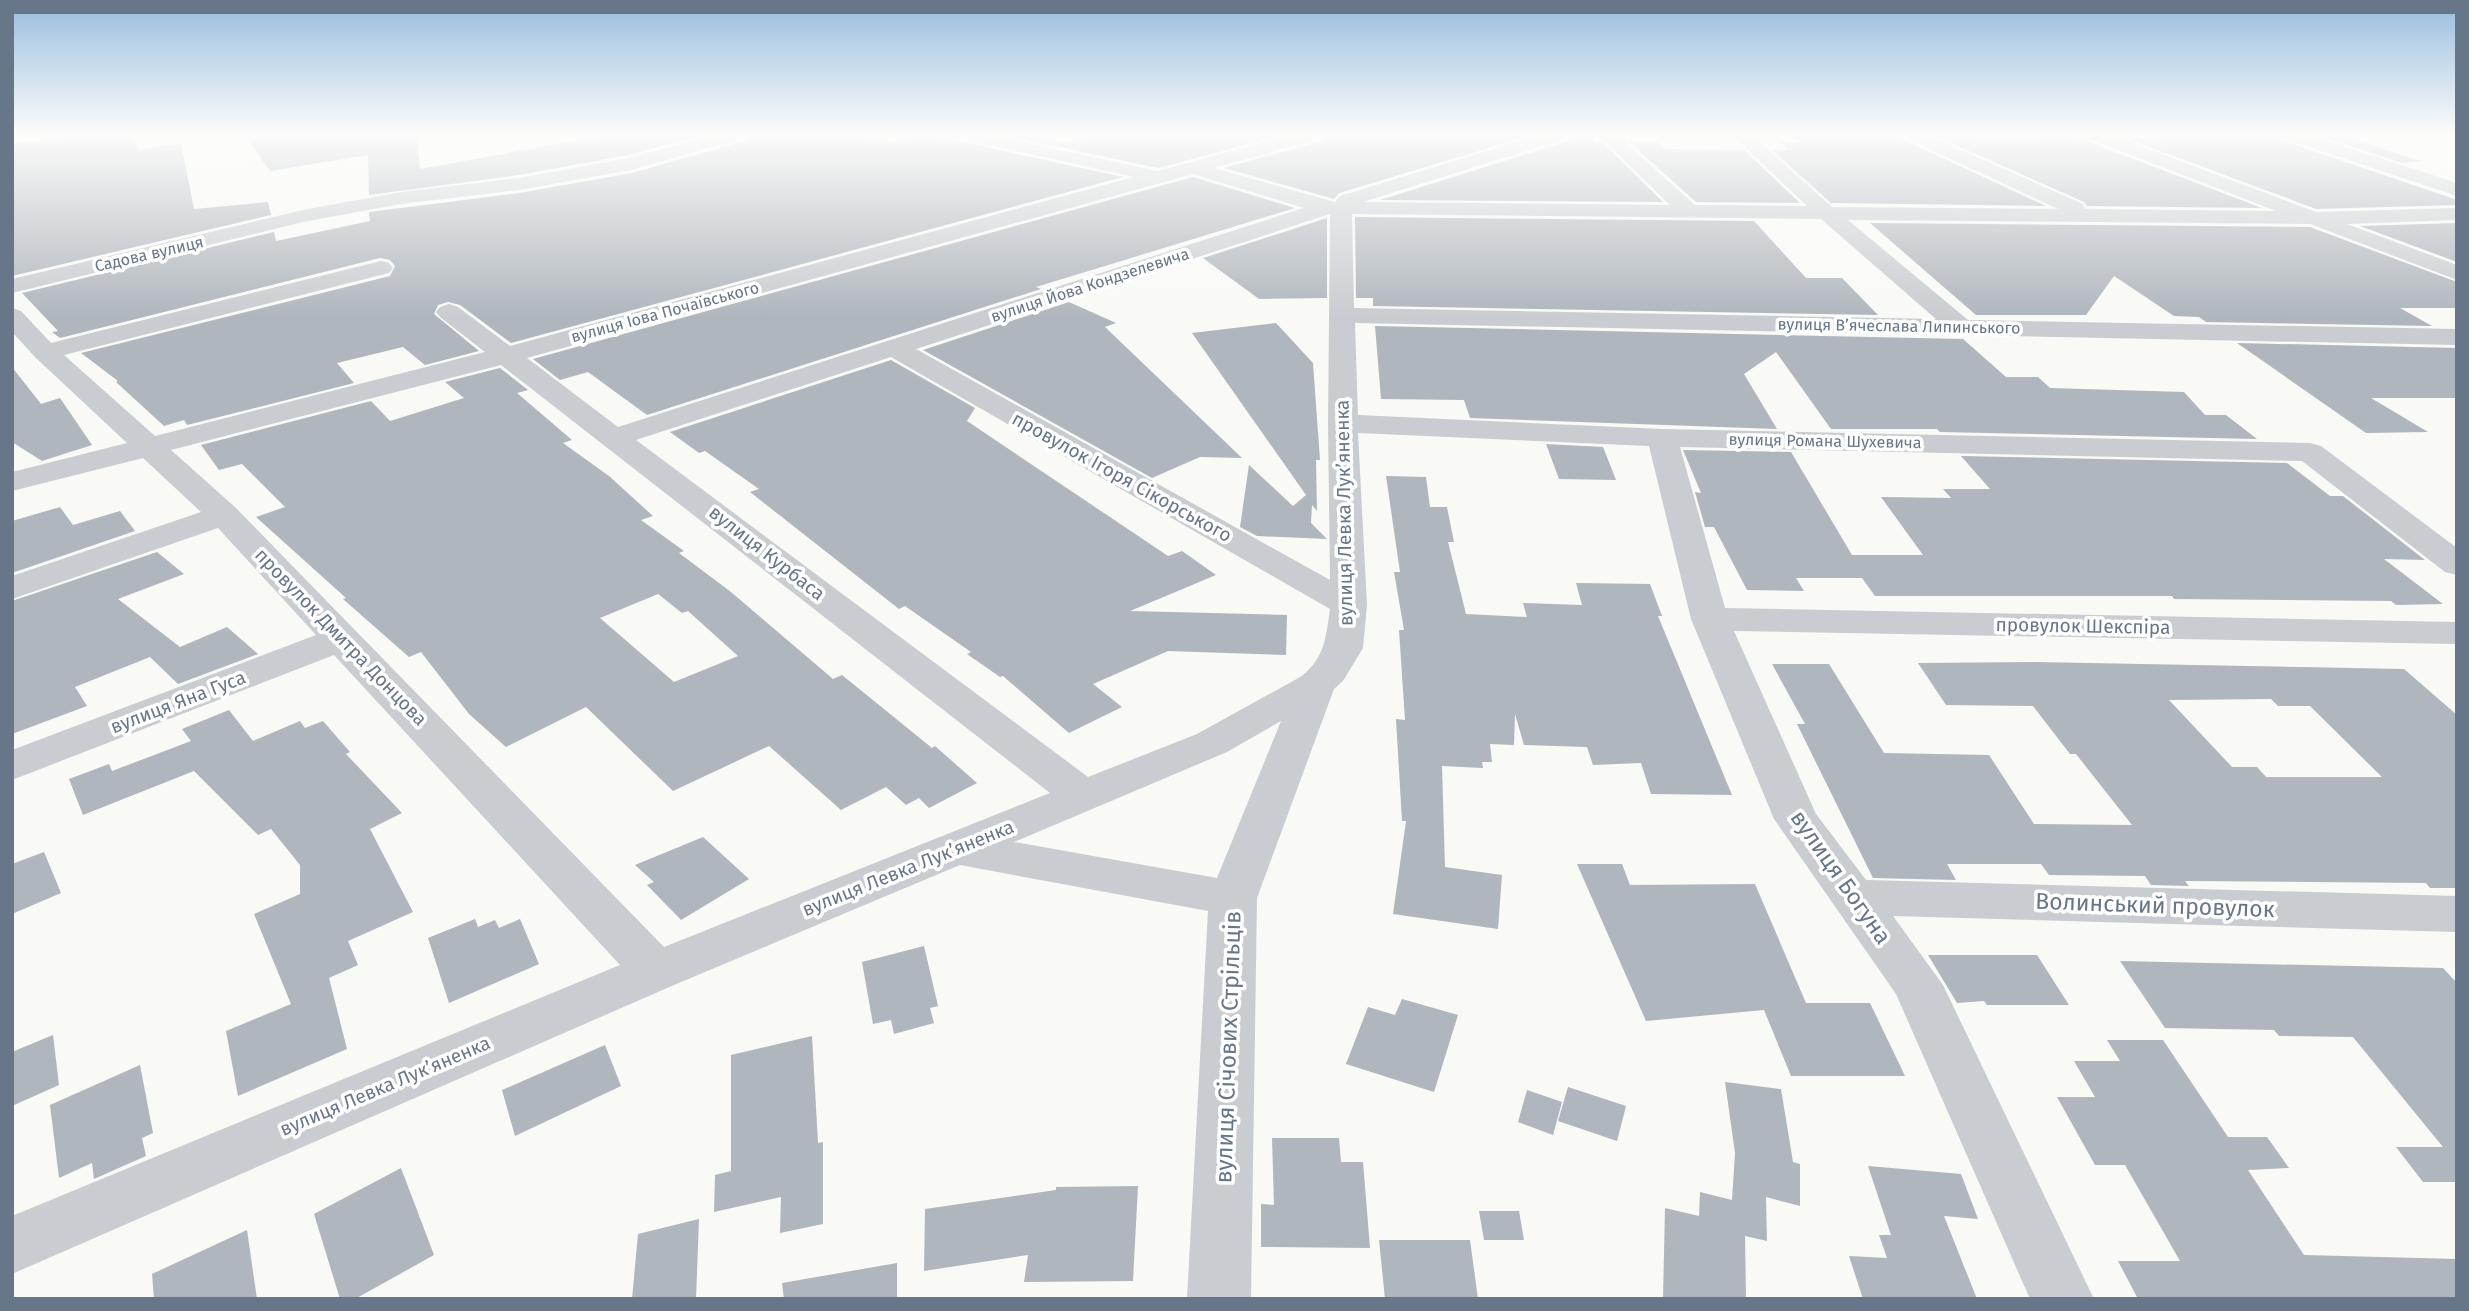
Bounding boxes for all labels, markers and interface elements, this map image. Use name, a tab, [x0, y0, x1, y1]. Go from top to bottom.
street label: Садова вулиця	[93, 232, 205, 276]
street label: вулиця Йова Кондзелевича	[988, 244, 1192, 326]
street label: вулиця Іова Почаївського	[569, 278, 761, 346]
street label: вулиця Вʼячеслава Липинського	[1777, 314, 2021, 338]
street label: вулиця Левка Лукʼяненка	[1331, 400, 1357, 626]
street label: провулок Ігоря Сікорського	[1008, 407, 1236, 547]
street label: вулиця Романа Шухевича	[1728, 430, 1922, 452]
street label: вулиця Курбаса	[705, 501, 829, 605]
street label: провулок Дмитра Донцова	[250, 543, 432, 731]
street label: провулок Шекспіра	[1995, 613, 2171, 639]
street label: вулиця Яна Гуса	[107, 666, 249, 738]
street label: вулиця Богуна	[1784, 805, 1898, 949]
street label: вулиця Левка Лукʼяненка	[799, 815, 1017, 921]
street label: Волинський провулок	[2035, 887, 2275, 923]
street label: вулиця Січових Стрільців	[1209, 910, 1247, 1184]
street label: вулиця Левка Лукʼяненка	[276, 1031, 494, 1141]

